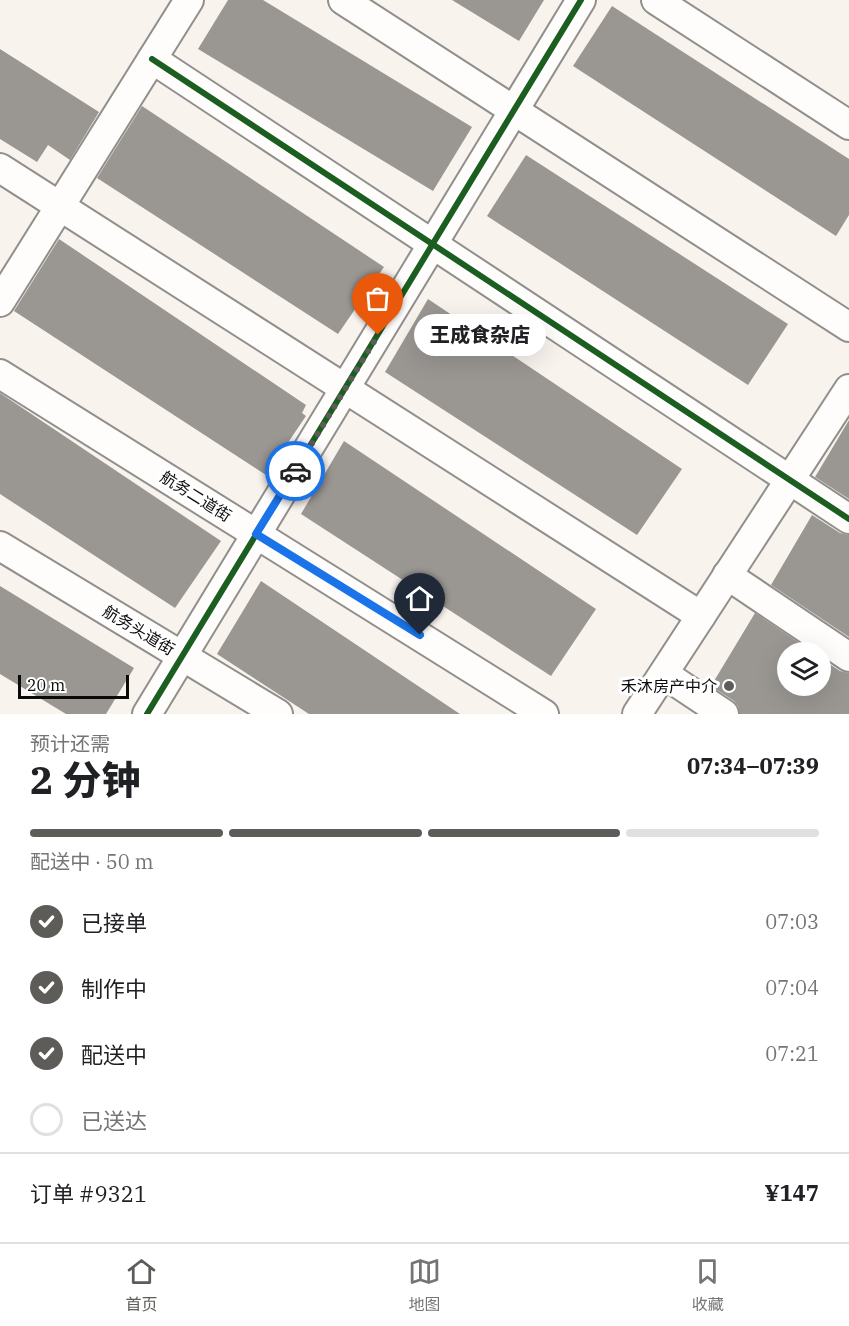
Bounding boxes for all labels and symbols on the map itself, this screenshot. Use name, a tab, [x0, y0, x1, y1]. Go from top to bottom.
pin	[352, 273, 403, 335]
callout: 王成食杂店	[414, 314, 546, 356]
courier	[265, 441, 325, 501]
street label: 航务二道街	[157, 466, 235, 526]
pin	[394, 573, 445, 635]
street label: 航务头道街	[100, 601, 178, 659]
scale bar	[18, 672, 129, 700]
place label: 禾沐房产中介	[621, 676, 717, 696]
marker: 禾沐房产中介	[722, 679, 736, 693]

